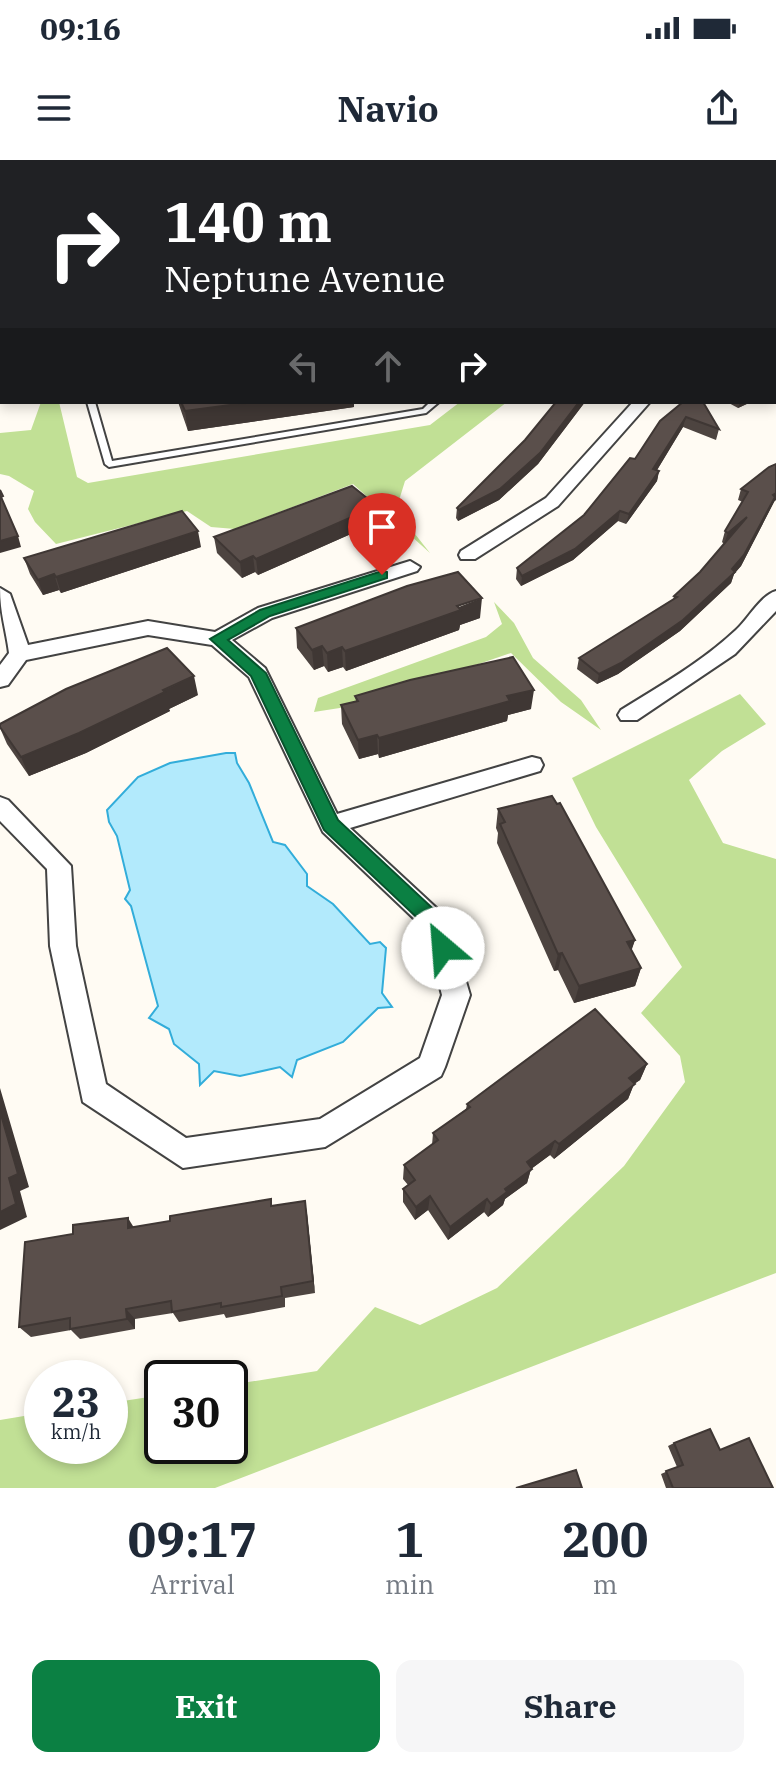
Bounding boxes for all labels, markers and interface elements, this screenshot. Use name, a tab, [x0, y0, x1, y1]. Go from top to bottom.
text: 09:16	[40, 9, 121, 48]
text: Navio	[337, 85, 439, 132]
icon: menu	[32, 86, 76, 130]
icon: share	[700, 86, 744, 130]
text: 140 m	[164, 185, 332, 257]
icon: right	[32, 192, 136, 296]
text: Neptune Avenue	[164, 255, 445, 302]
icon: left	[282, 344, 326, 388]
icon: ahead	[366, 344, 410, 388]
icon: right	[450, 344, 494, 388]
pin	[348, 493, 416, 575]
icon: arrive	[360, 505, 404, 549]
position arrow	[401, 906, 485, 990]
speed limit sign: 30	[144, 1360, 248, 1464]
text: 23	[52, 1376, 100, 1428]
text: km/h	[51, 1418, 101, 1445]
text: 09:17	[128, 1508, 257, 1570]
text: 1	[395, 1508, 424, 1570]
text: 200	[562, 1508, 648, 1570]
text: Arrival	[150, 1567, 235, 1601]
text: min	[385, 1567, 434, 1601]
text: m	[593, 1567, 618, 1601]
button: Exit	[32, 1660, 380, 1752]
button: Share	[396, 1660, 744, 1752]

